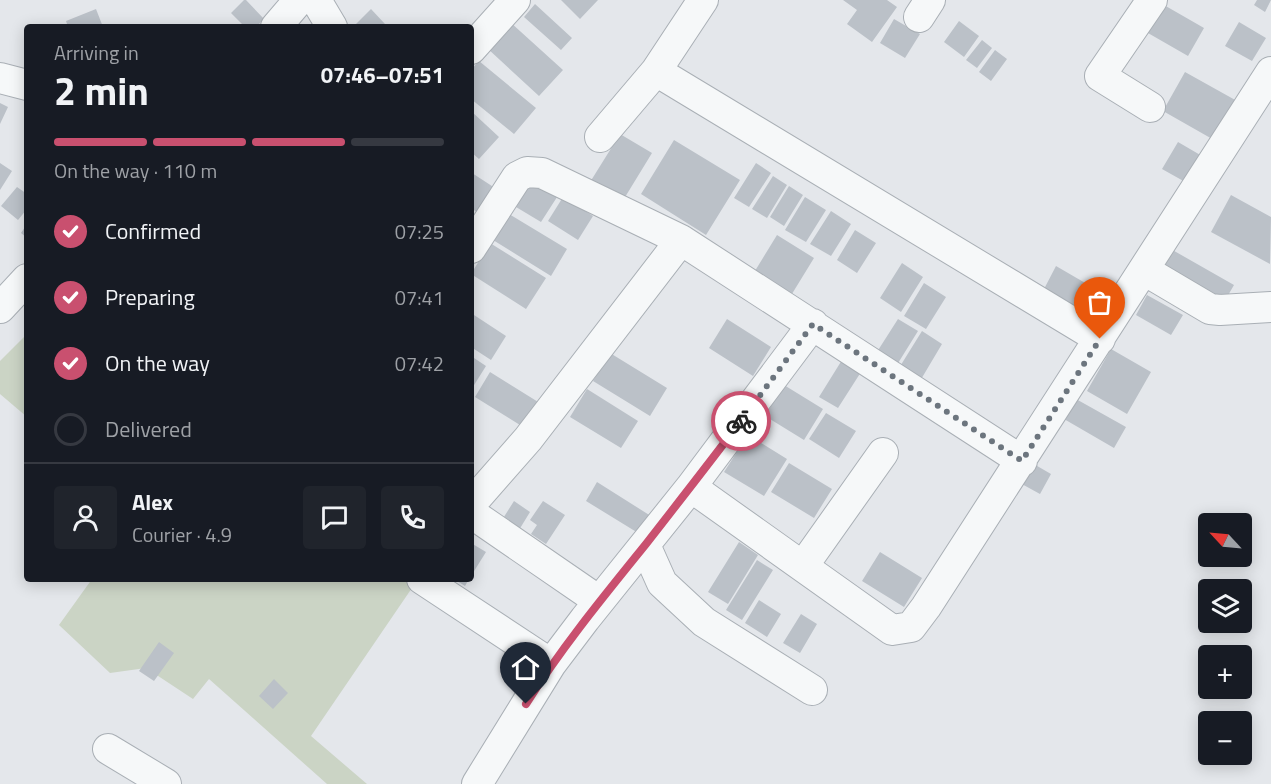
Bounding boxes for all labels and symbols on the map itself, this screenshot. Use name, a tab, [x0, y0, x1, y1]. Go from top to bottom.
pin	[1074, 277, 1125, 339]
courier	[711, 391, 771, 451]
north arrow	[1198, 513, 1252, 567]
pin	[500, 642, 551, 704]

